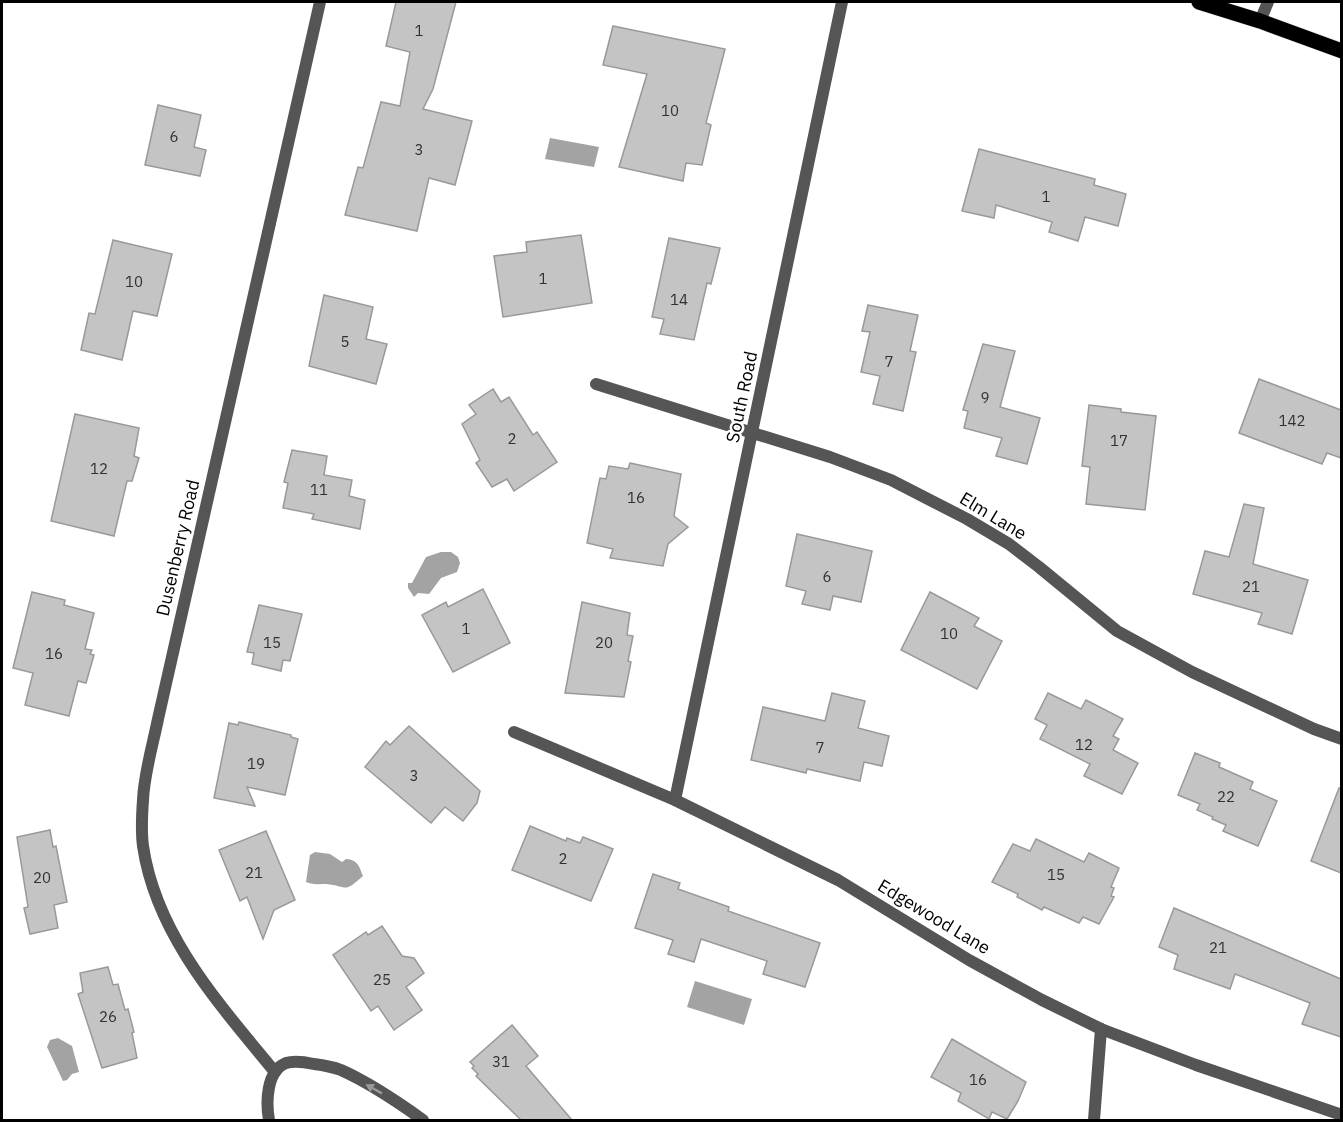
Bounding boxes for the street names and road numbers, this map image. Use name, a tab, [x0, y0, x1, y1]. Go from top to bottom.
street label: South Road	[721, 349, 762, 445]
street label: Dusenberry Road	[151, 477, 204, 618]
street label: Elm Lane	[956, 487, 1031, 545]
street label: Edgewood Lane	[874, 874, 995, 959]

